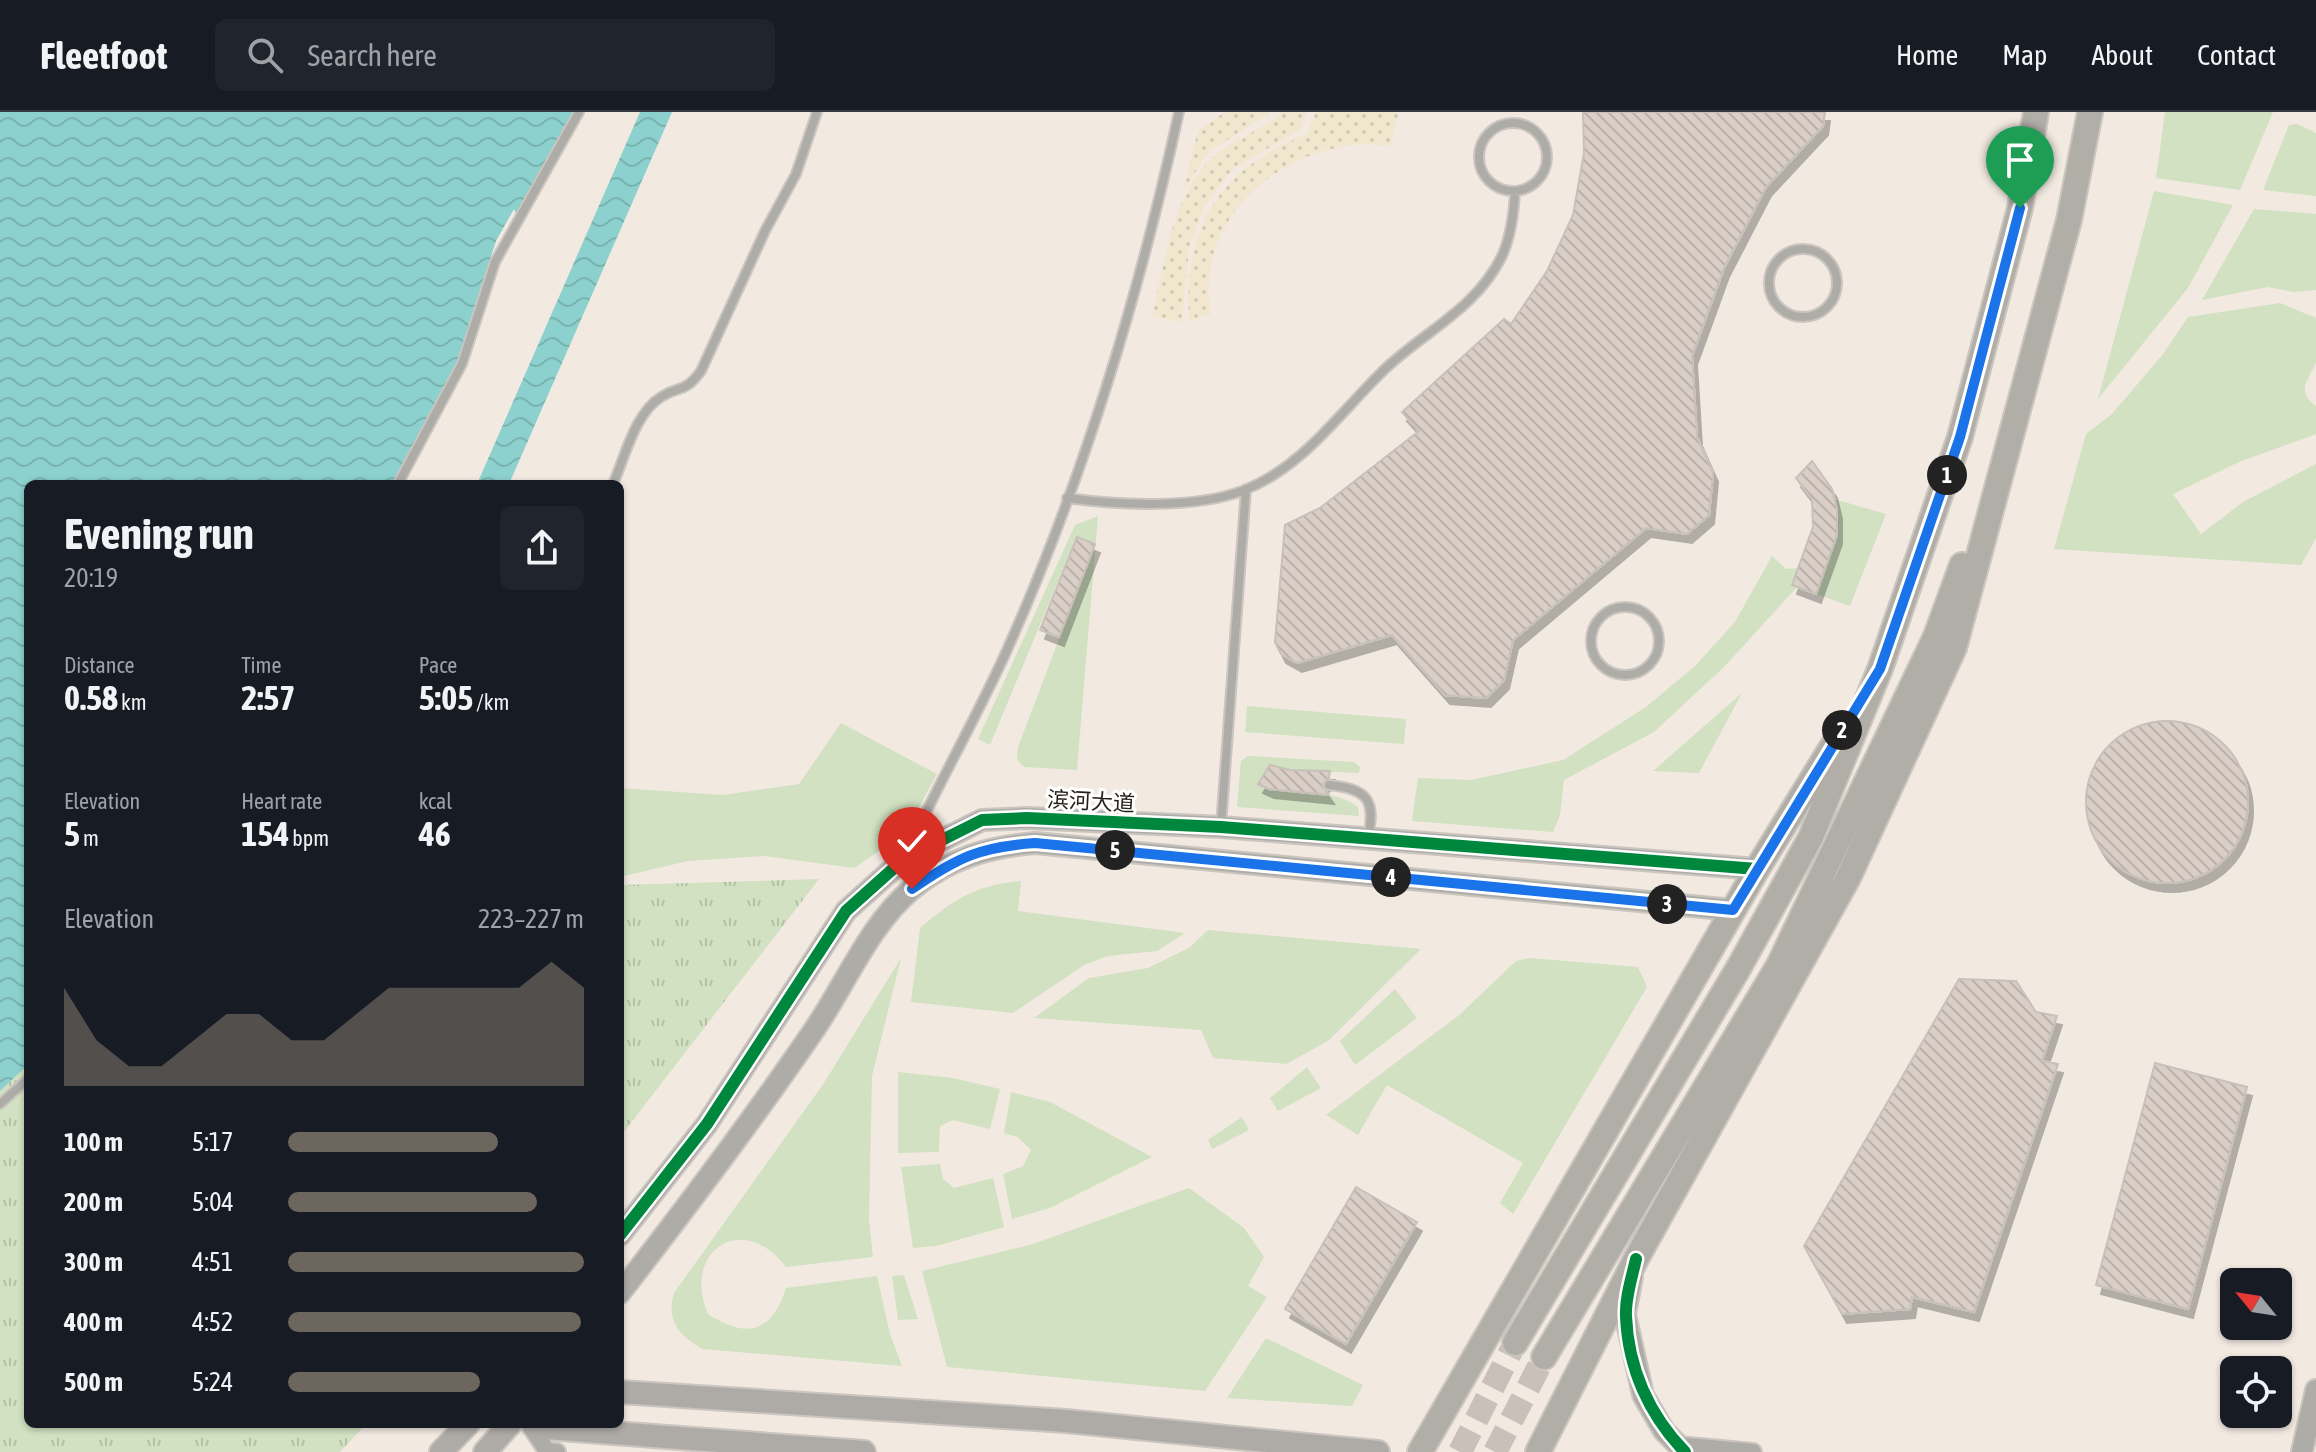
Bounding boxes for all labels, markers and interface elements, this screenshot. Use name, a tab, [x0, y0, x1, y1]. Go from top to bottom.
search box	[215, 19, 775, 91]
icon: search	[243, 33, 287, 77]
text: Fleetfoot	[40, 34, 167, 77]
text: Search here	[307, 38, 437, 72]
text: Home	[1896, 39, 1958, 71]
text: Map	[2002, 39, 2047, 71]
text: About	[2091, 39, 2153, 71]
text: Contact	[2197, 39, 2276, 71]
pin	[1986, 126, 2054, 208]
icon: arrive	[1998, 138, 2042, 182]
pin: 1	[1927, 455, 1967, 495]
text: 1	[1942, 462, 1952, 488]
button: share	[500, 506, 584, 590]
text: Evening run	[64, 508, 254, 558]
text: 20:19	[64, 563, 118, 593]
text: Distance	[64, 652, 135, 678]
text: Time	[241, 652, 281, 678]
text: Pace	[419, 652, 457, 678]
text: 0.58	[64, 678, 118, 717]
text: 2:57	[241, 678, 295, 717]
text: 5:05	[419, 678, 473, 717]
text: km	[118, 689, 147, 715]
text: /km	[473, 689, 509, 715]
pin: 2	[1822, 710, 1862, 750]
text: 2	[1837, 717, 1847, 743]
street label: 滨河大道	[1046, 786, 1136, 816]
text: Elevation	[64, 788, 140, 814]
text: Heart rate	[241, 788, 322, 814]
text: kcal	[419, 788, 452, 814]
pin	[878, 807, 946, 889]
text: 5	[64, 814, 80, 853]
text: 154	[241, 814, 289, 853]
text: 46	[419, 814, 451, 853]
icon: check	[890, 819, 934, 863]
text: m	[80, 825, 99, 851]
text: bpm	[289, 825, 329, 851]
pin: 5	[1095, 830, 1135, 870]
text: 5	[1110, 837, 1120, 863]
pin: 4	[1371, 857, 1411, 897]
text: 4	[1386, 864, 1396, 890]
pin: 3	[1647, 884, 1687, 924]
text: 3	[1662, 891, 1672, 917]
text: Elevation	[64, 904, 154, 934]
text: 223–227 m	[478, 904, 584, 934]
text: 100 m	[64, 1127, 123, 1157]
text: 5:17	[192, 1127, 233, 1157]
text: 200 m	[64, 1187, 123, 1217]
text: 5:04	[192, 1187, 234, 1217]
text: 300 m	[64, 1247, 123, 1277]
text: 4:51	[192, 1247, 233, 1277]
north arrow	[2220, 1268, 2292, 1340]
map controls	[2220, 1268, 2292, 1428]
text: 400 m	[64, 1307, 123, 1337]
text: 4:52	[192, 1307, 233, 1337]
button: locate	[2220, 1356, 2292, 1428]
text: 500 m	[64, 1367, 123, 1397]
text: 5:24	[192, 1367, 233, 1397]

